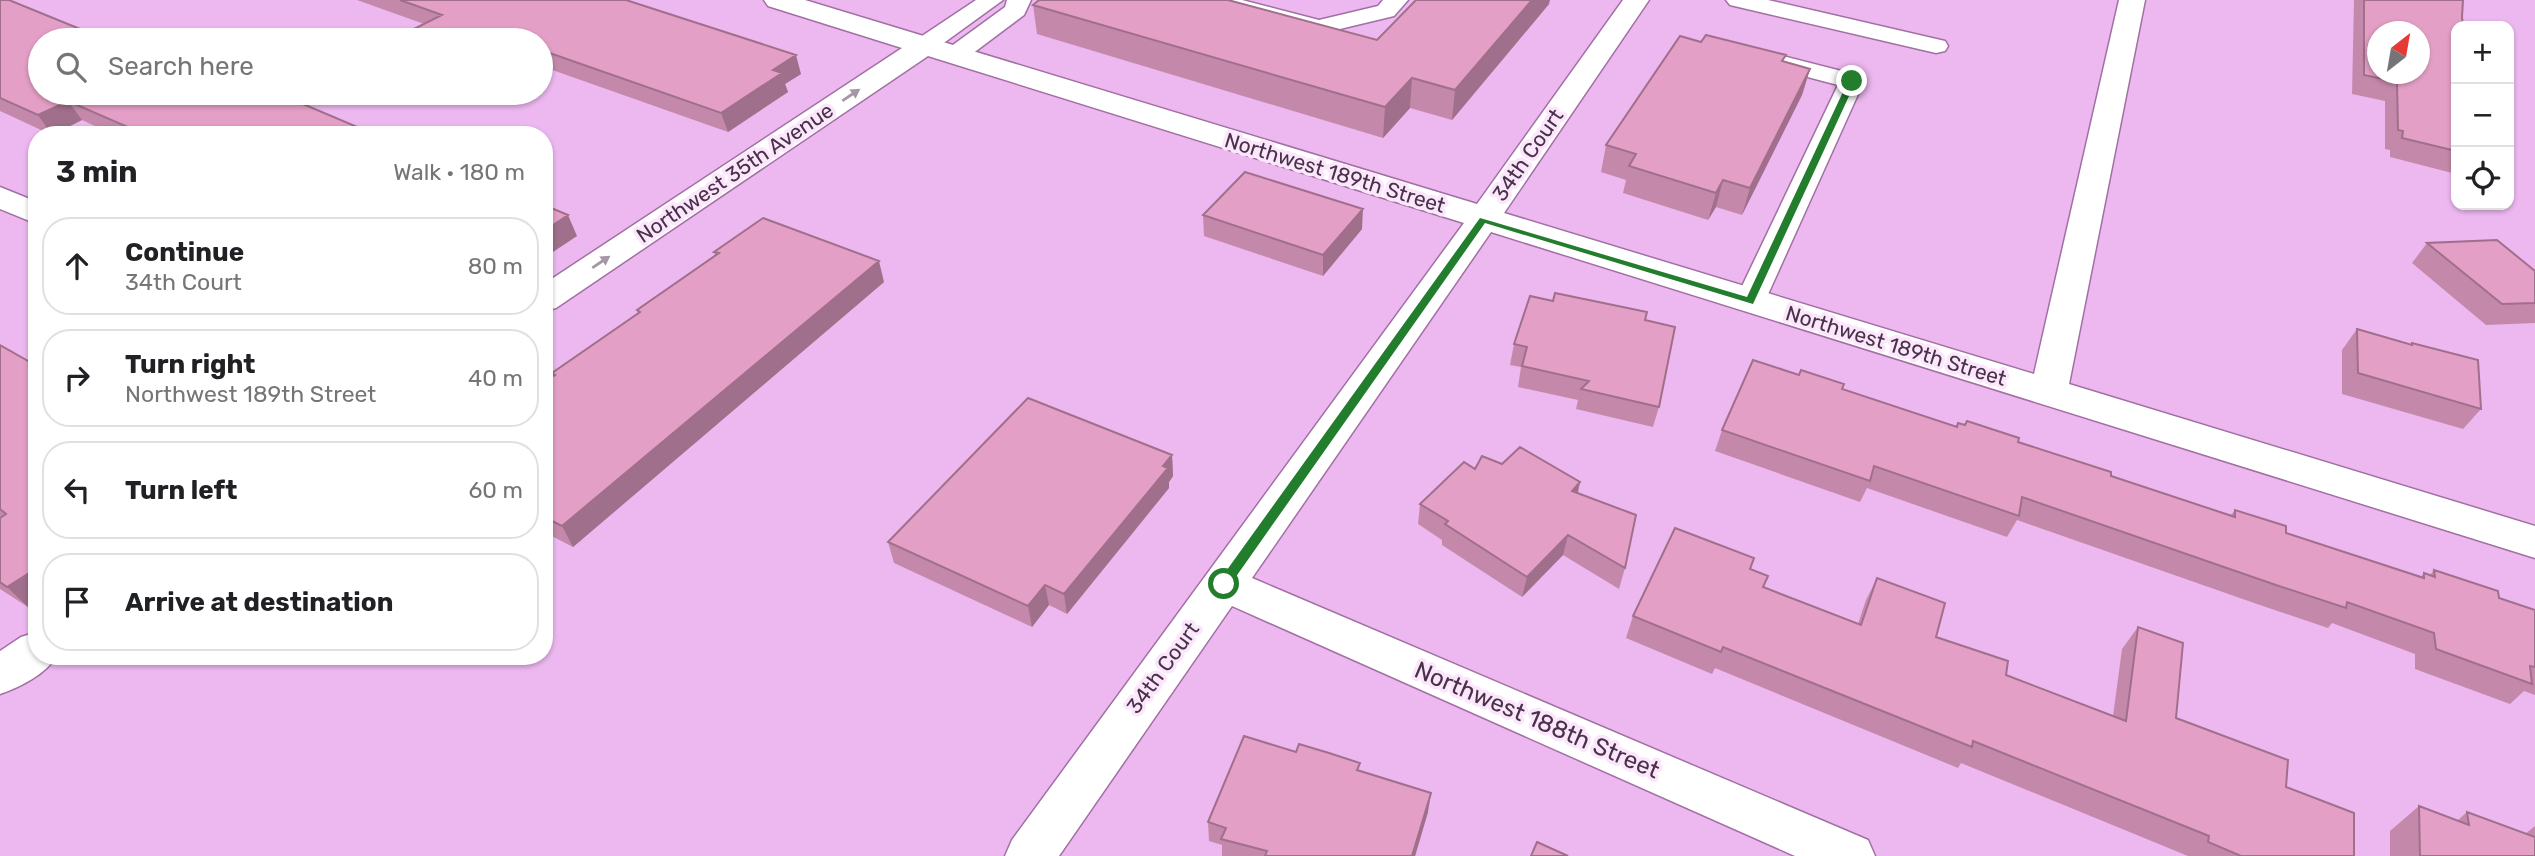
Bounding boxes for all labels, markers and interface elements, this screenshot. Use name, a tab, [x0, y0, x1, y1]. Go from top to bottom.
north arrow	[2367, 21, 2430, 84]
map controls	[2451, 21, 2514, 210]
button: +	[2451, 21, 2514, 84]
search box	[28, 28, 553, 105]
icon: search	[52, 48, 90, 86]
text: Search here	[108, 51, 254, 82]
route end	[1836, 65, 1867, 96]
button: −	[2451, 84, 2514, 147]
one-way arrow	[842, 88, 860, 102]
street label: Northwest 35th Avenue	[632, 97, 838, 248]
street label: 34th Court	[1487, 104, 1568, 206]
street label: Northwest 189th Street	[1222, 127, 1449, 218]
button: locate	[2451, 147, 2514, 210]
text: 3 min	[56, 154, 138, 190]
text: Walk · 180 m	[393, 158, 525, 186]
text: Continue	[125, 237, 244, 268]
icon: ahead	[58, 247, 96, 285]
text: 80 m	[468, 252, 523, 280]
one-way arrow	[592, 255, 610, 269]
text: 34th Court	[125, 268, 242, 296]
street label: Northwest 189th Street	[1783, 300, 2010, 391]
text: Turn right	[125, 349, 255, 380]
icon: right	[58, 359, 96, 397]
text: 40 m	[468, 364, 523, 392]
text: Northwest 189th Street	[125, 380, 376, 408]
icon: left	[58, 471, 96, 509]
text: Turn left	[125, 475, 237, 506]
text: 60 m	[468, 476, 523, 504]
route start	[1208, 568, 1239, 599]
icon: arrive	[58, 583, 96, 621]
text: Arrive at destination	[125, 587, 393, 618]
street label: 34th Court	[1121, 617, 1204, 718]
street label: Northwest 188th Street	[1410, 656, 1664, 784]

